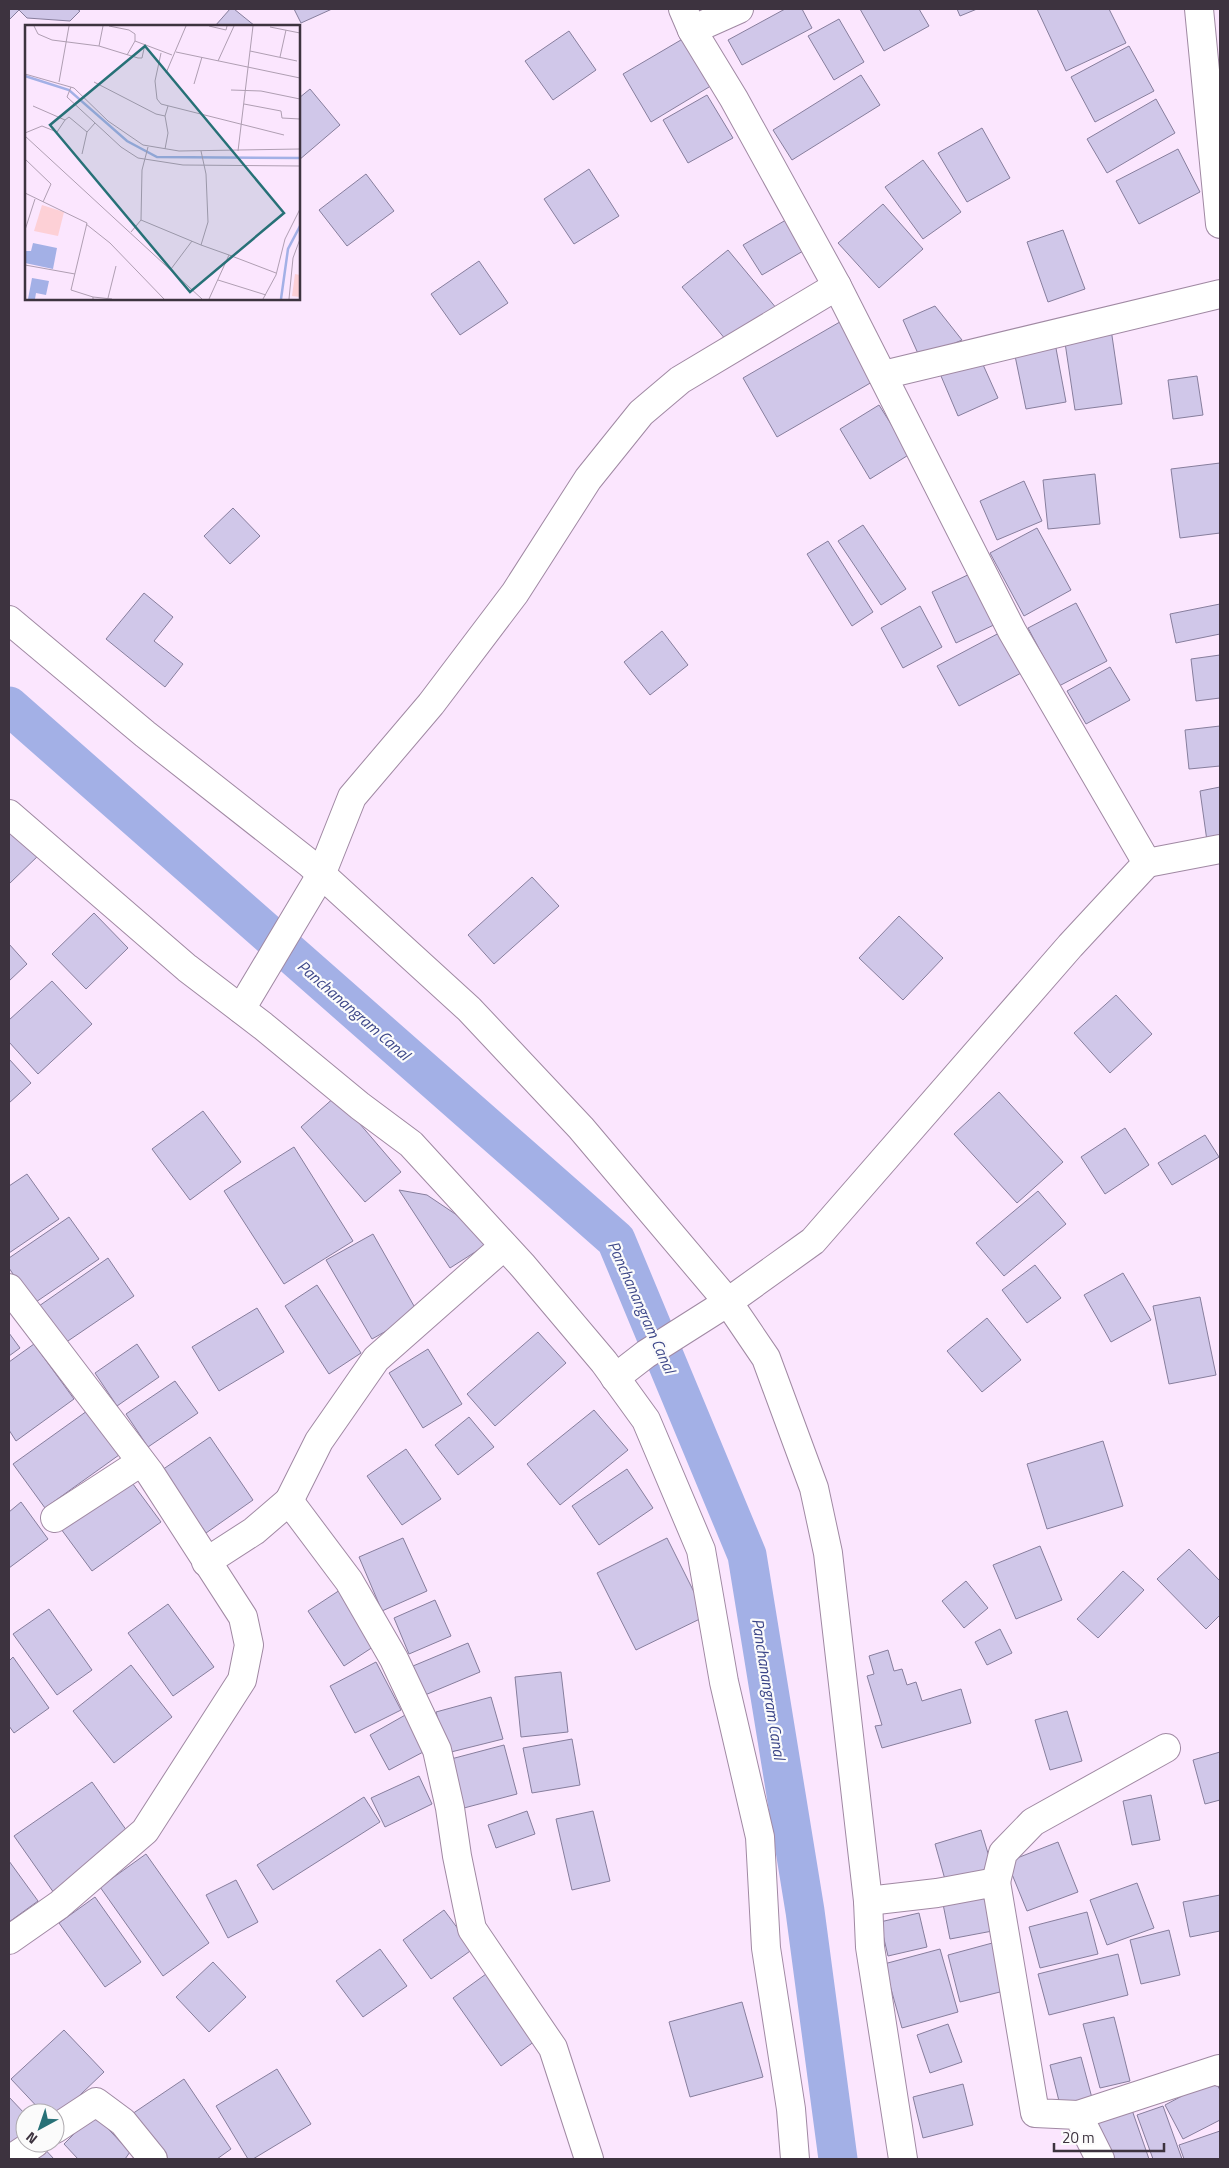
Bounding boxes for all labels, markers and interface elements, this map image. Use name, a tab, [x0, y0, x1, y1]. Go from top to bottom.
inset map	[25, 25, 300, 300]
water label: Panchanangram Canal	[292, 954, 417, 1067]
water label: Panchanangram Canal	[602, 1237, 683, 1378]
water label: Panchanangram Canal	[746, 1617, 792, 1763]
north arrow	[15, 2103, 65, 2153]
scale bar	[1054, 2120, 1164, 2152]
text: 20 m	[1062, 2126, 1095, 2149]
text: N	[21, 2127, 42, 2150]

